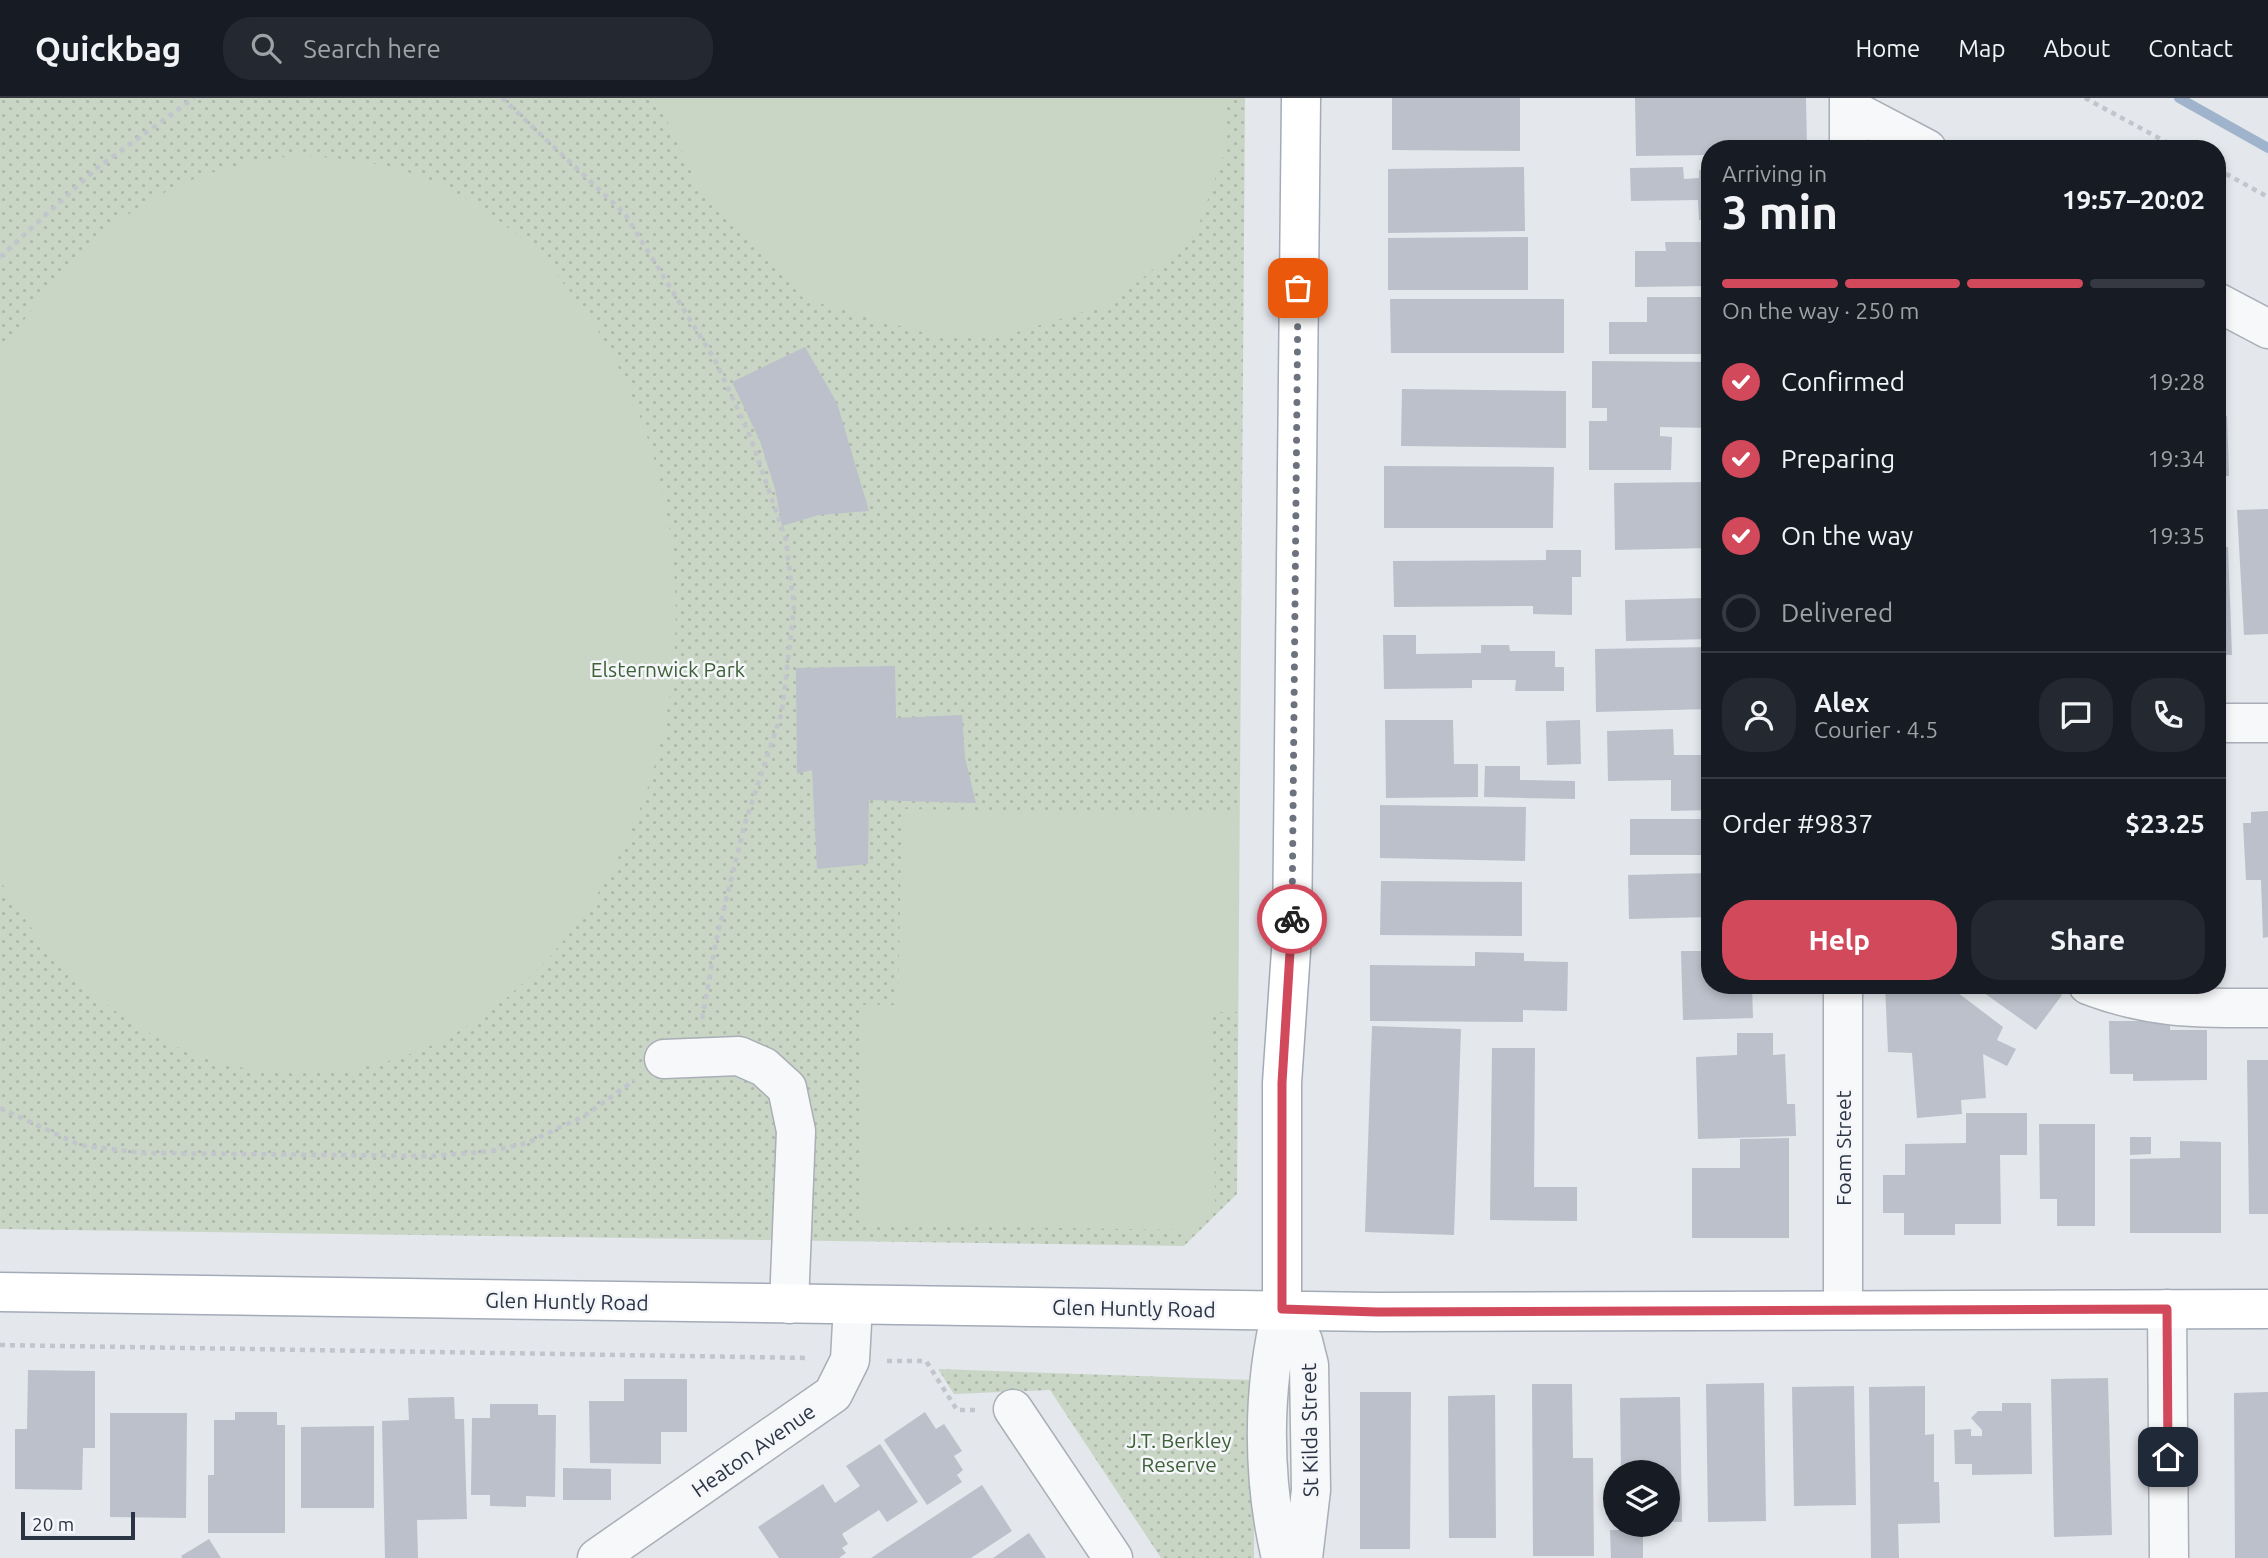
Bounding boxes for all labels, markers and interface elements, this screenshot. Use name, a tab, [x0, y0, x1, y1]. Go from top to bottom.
search box	[223, 17, 713, 80]
icon: search	[247, 29, 285, 67]
text: Quickbag	[35, 30, 181, 67]
text: Search here	[303, 34, 441, 63]
text: Home	[1855, 35, 1920, 62]
text: Map	[1958, 35, 2005, 62]
text: About	[2043, 35, 2110, 62]
text: Contact	[2148, 35, 2233, 62]
text: Arriving in	[1722, 161, 1827, 186]
text: 19:57–20:02	[2062, 185, 2205, 214]
text: 3 min	[1722, 186, 1838, 238]
pin	[1268, 258, 1328, 318]
icon: bag	[1279, 269, 1317, 307]
text: On the way · 250 m	[1722, 298, 1919, 323]
icon: check	[1722, 363, 1760, 401]
text: Confirmed	[1781, 367, 1905, 396]
text: 19:28	[2147, 369, 2205, 394]
icon: check	[1722, 440, 1760, 478]
text: Preparing	[1781, 444, 1895, 473]
text: 19:34	[2147, 446, 2205, 471]
icon: check	[1722, 517, 1760, 555]
text: On the way	[1781, 521, 1913, 550]
text: 19:35	[2147, 523, 2205, 548]
text: Delivered	[1781, 598, 1893, 627]
park label: Elsternwick Park	[591, 657, 746, 681]
button: person	[1722, 678, 1796, 752]
button: chat	[2039, 678, 2113, 752]
button: phone	[2131, 678, 2205, 752]
text: Alex	[1814, 688, 1869, 717]
text: Courier · 4.5	[1814, 717, 1938, 742]
text: Order #9837	[1722, 809, 1873, 838]
text: $23.25	[2125, 809, 2205, 838]
courier	[1257, 884, 1327, 954]
icon: bike	[1273, 900, 1311, 938]
button: Help	[1722, 900, 1957, 980]
button: Share	[1971, 900, 2205, 980]
street label: Foam Street	[1831, 1090, 1855, 1206]
street label: Glen Huntly Road	[485, 1288, 649, 1314]
street label: Glen Huntly Road	[1052, 1295, 1216, 1321]
street label: St Kilda Street	[1296, 1363, 1322, 1497]
street label: Heaton Avenue	[687, 1399, 819, 1501]
pin	[2138, 1427, 2198, 1487]
park label: J.T. Berkley Reserve	[1126, 1428, 1232, 1476]
icon: home	[2149, 1438, 2187, 1476]
map controls	[1603, 1460, 1680, 1537]
button: layers	[1603, 1460, 1680, 1537]
scale bar	[21, 1509, 135, 1541]
text: 20 m	[32, 1513, 74, 1535]

